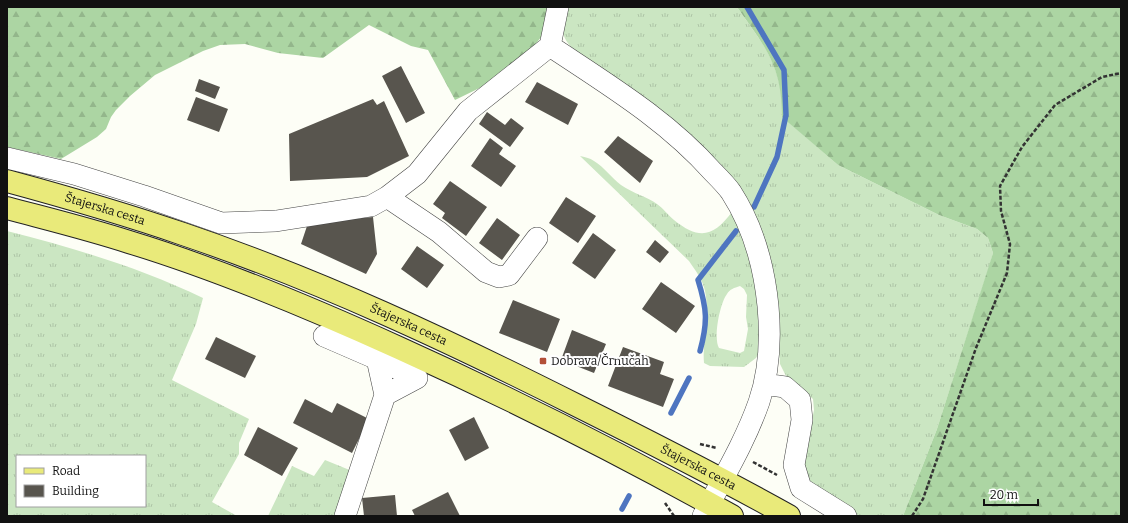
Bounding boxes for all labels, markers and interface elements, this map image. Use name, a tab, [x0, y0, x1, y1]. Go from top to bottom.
street label: Štajerska cesta	[63, 189, 147, 228]
street label: Štajerska cesta	[368, 300, 450, 348]
place label: Dobrava/Črnučah	[551, 353, 649, 368]
marker: Dobrava/Črnučah	[538, 356, 548, 366]
street label: Štajerska cesta	[658, 441, 739, 493]
legend	[16, 455, 146, 507]
text: Road	[52, 464, 80, 478]
scale bar	[984, 481, 1038, 507]
text: Building	[52, 484, 99, 498]
text: 20 m	[990, 488, 1019, 502]

